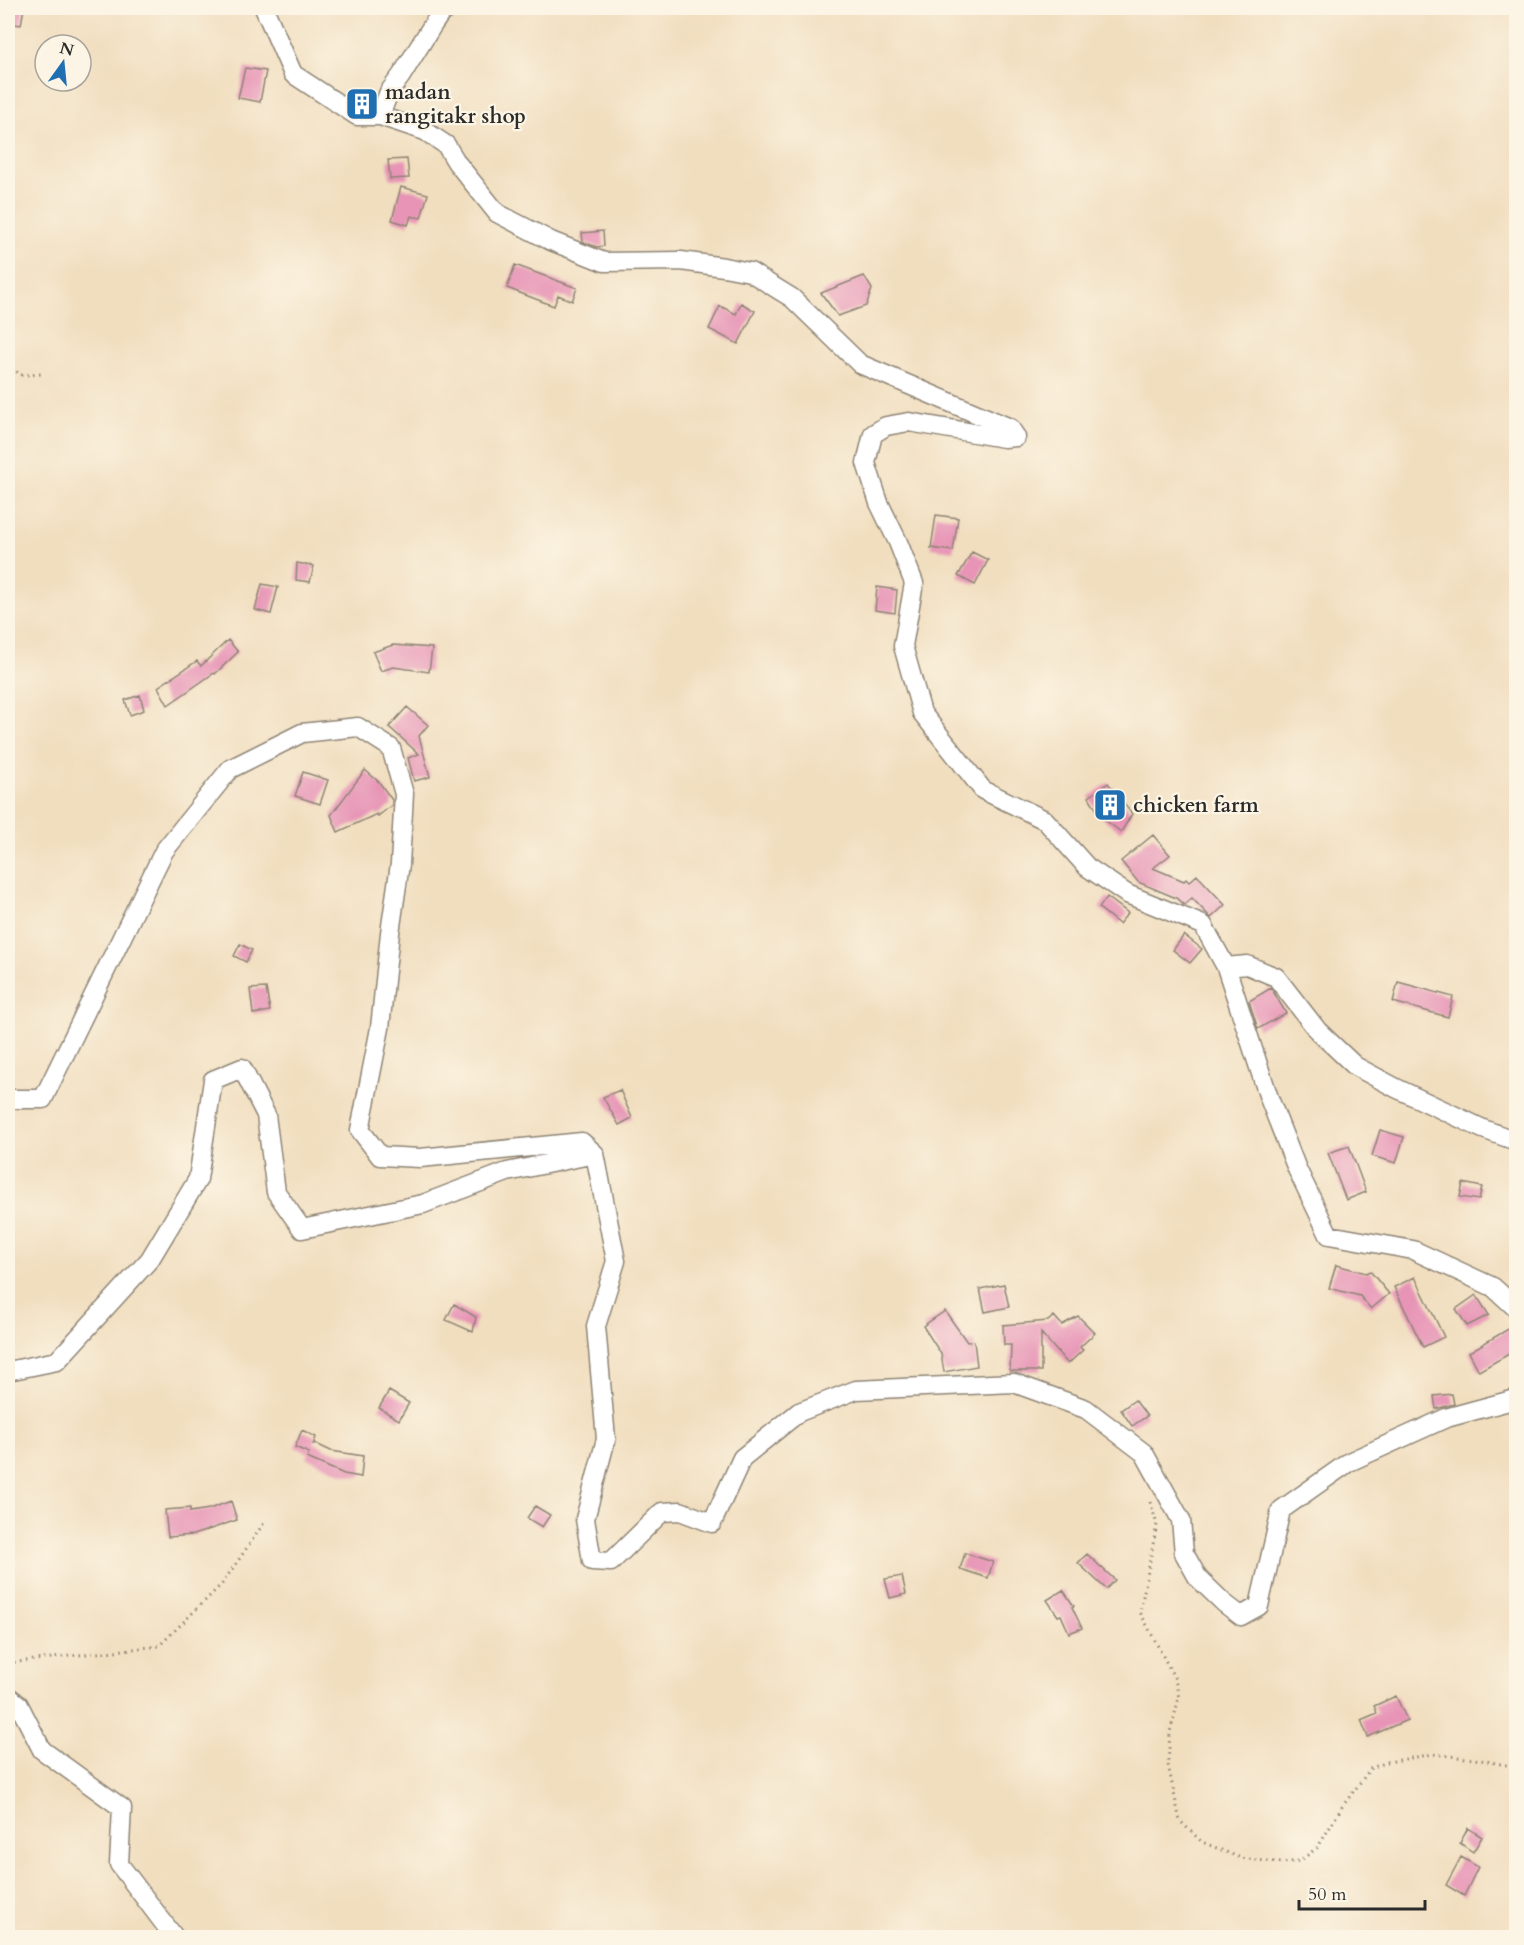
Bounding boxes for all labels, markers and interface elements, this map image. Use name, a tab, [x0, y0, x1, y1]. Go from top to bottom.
north arrow	[33, 33, 93, 93]
text: N	[57, 37, 76, 62]
place label: madan rangitakr shop	[385, 78, 526, 131]
building icon: madan rangitakr shop	[344, 86, 380, 122]
building icon: chicken farm	[1092, 787, 1128, 823]
place label: chicken farm	[1133, 791, 1260, 820]
scale bar	[1299, 1873, 1425, 1911]
text: 50 m	[1308, 1882, 1347, 1907]

